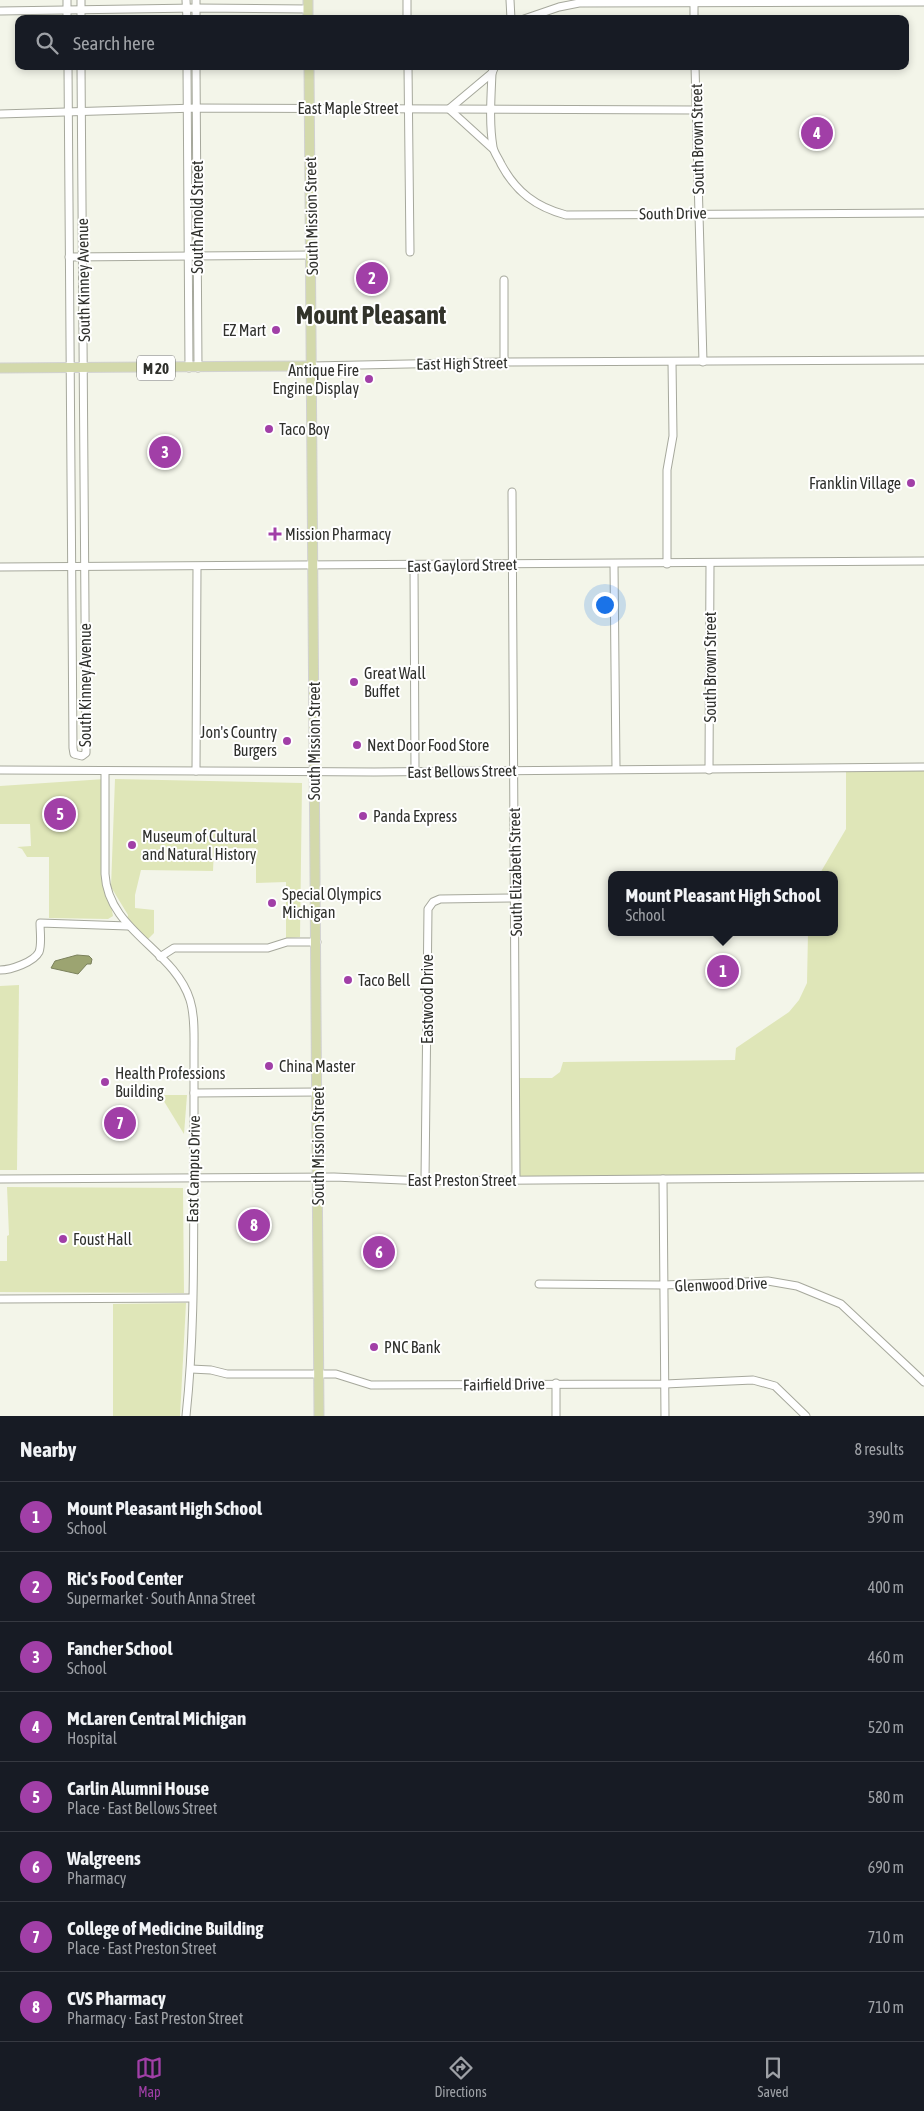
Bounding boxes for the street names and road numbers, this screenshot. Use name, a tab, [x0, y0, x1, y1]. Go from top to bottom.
street label: South Brown Street	[687, 83, 707, 195]
street label: East Maple Street	[297, 99, 399, 118]
street label: South Mission Street	[301, 156, 321, 275]
street label: South Arnold Street	[188, 160, 206, 274]
street label: South Drive	[639, 203, 707, 223]
street label: South Kinney Avenue	[73, 218, 94, 342]
street label: East High Street	[416, 353, 508, 374]
road number: M 20	[137, 356, 175, 380]
street label: East Gaylord Street	[407, 555, 518, 576]
street label: South Brown Street	[701, 611, 719, 722]
street label: South Kinney Avenue	[76, 623, 95, 747]
street label: South Mission Street	[305, 681, 323, 800]
street label: East Bellows Street	[407, 761, 517, 781]
street label: South Elizabeth Street	[505, 807, 525, 937]
street label: Eastwood Drive	[418, 954, 436, 1044]
street label: South Mission Street	[309, 1086, 327, 1205]
street label: East Campus Drive	[183, 1115, 204, 1223]
street label: East Preston Street	[407, 1171, 517, 1189]
street label: Glenwood Drive	[674, 1273, 768, 1295]
street label: Fairfield Drive	[463, 1374, 545, 1394]

